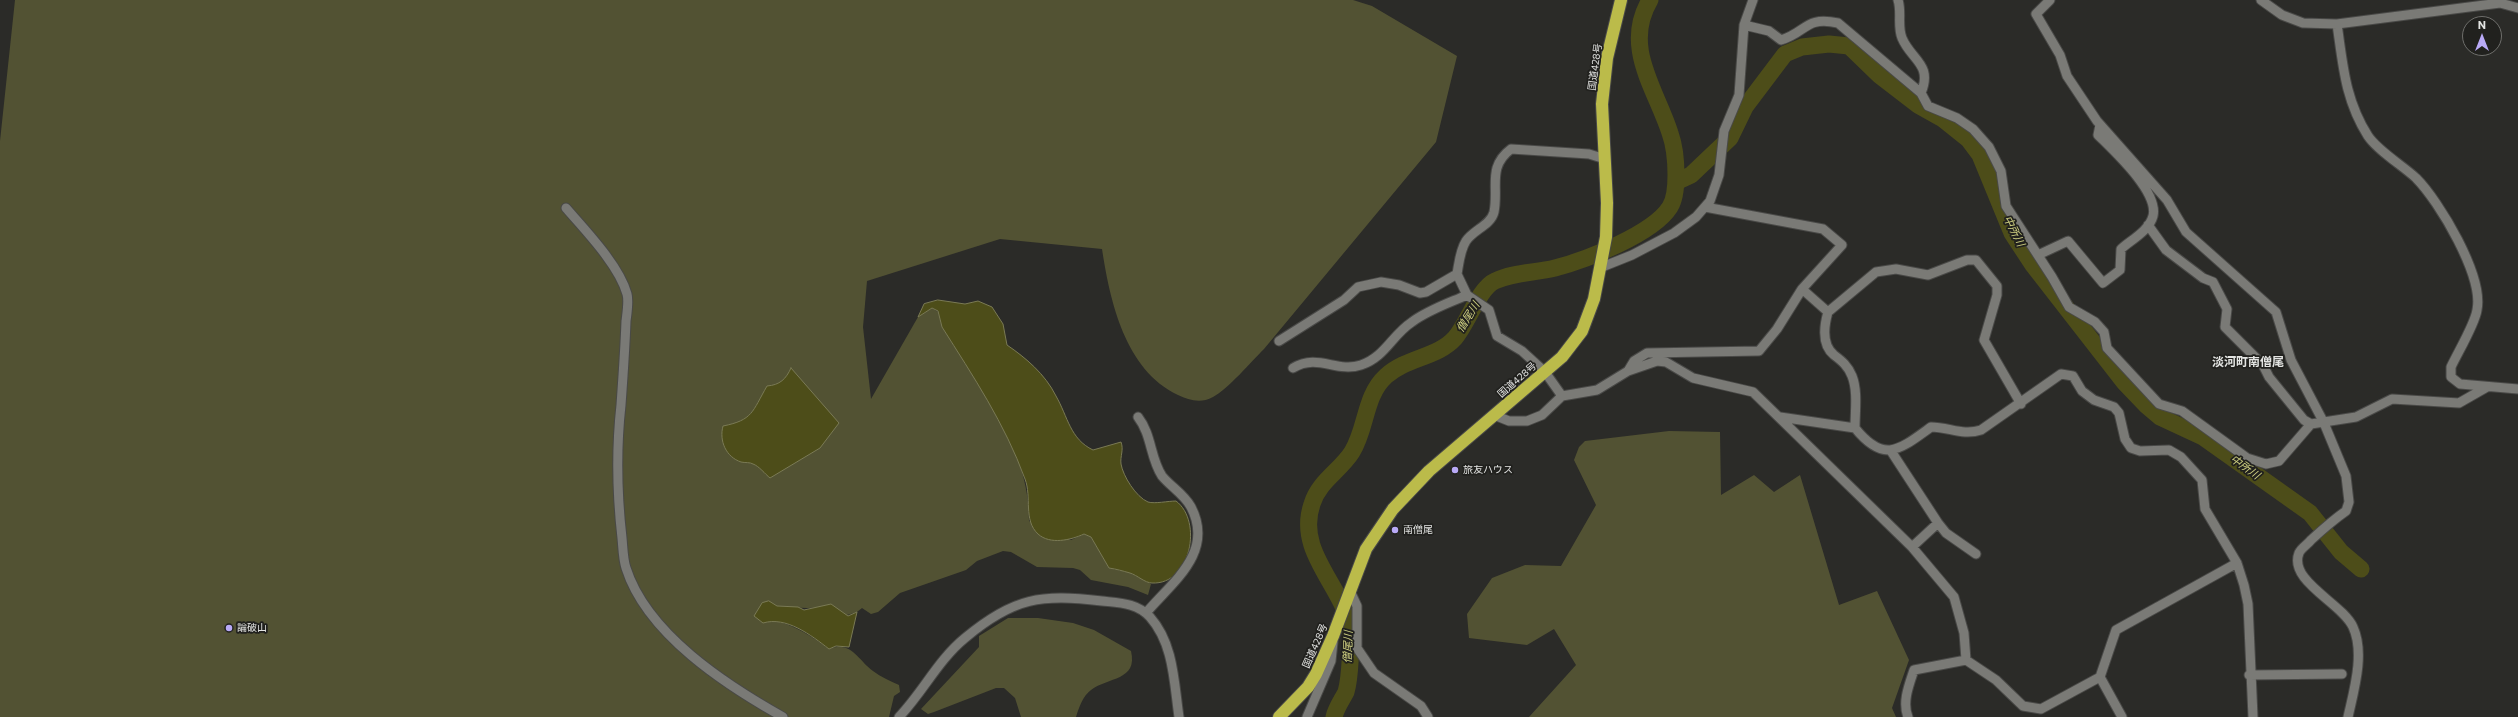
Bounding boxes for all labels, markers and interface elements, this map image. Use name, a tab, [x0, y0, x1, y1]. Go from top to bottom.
north arrow	[2462, 16, 2502, 56]
text: N	[2478, 18, 2486, 31]
street label: 国道428号	[1586, 43, 1604, 91]
water label: 中所川	[2001, 213, 2027, 249]
water label: 僧尾川	[1454, 300, 1482, 334]
district label: 淡河町南僧尾	[2212, 355, 2284, 369]
street label: 国道428号	[1495, 360, 1539, 400]
water label: 中所川	[2228, 452, 2262, 482]
place label: 旅友ハウス	[1463, 464, 1513, 476]
marker: 旅友ハウス	[1450, 465, 1460, 475]
place label: 南僧尾	[1403, 524, 1433, 536]
marker: 南僧尾	[1390, 525, 1400, 535]
place label: 論破山	[237, 622, 267, 634]
street label: 国道428号	[1300, 622, 1330, 670]
marker: 論破山	[224, 623, 234, 633]
water label: 僧尾川	[1341, 630, 1355, 664]

